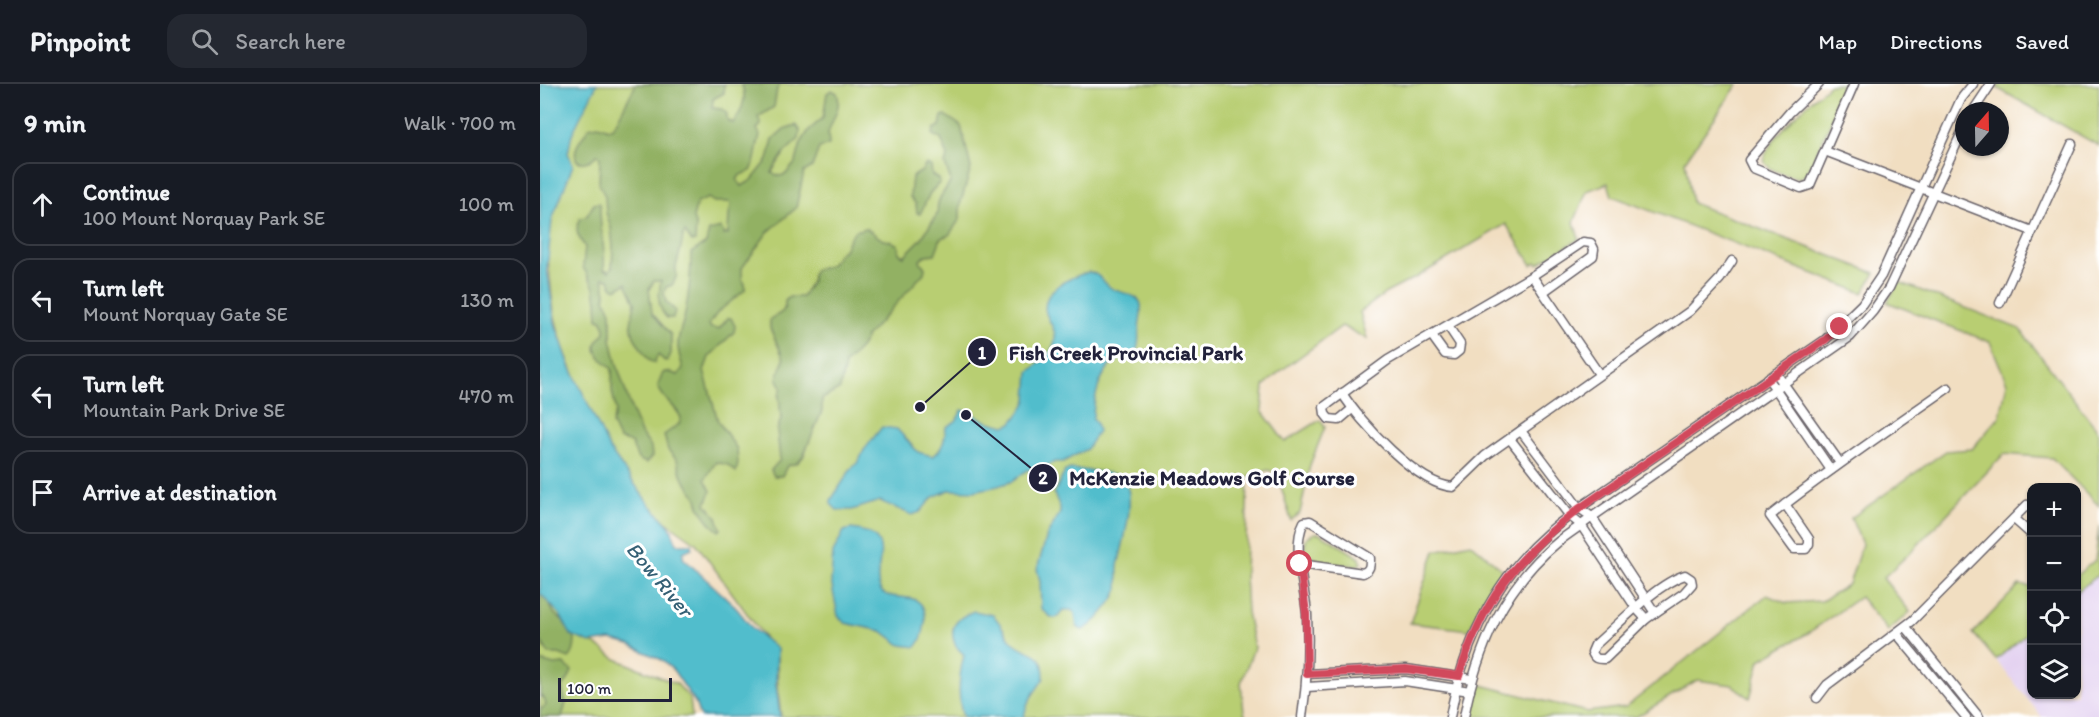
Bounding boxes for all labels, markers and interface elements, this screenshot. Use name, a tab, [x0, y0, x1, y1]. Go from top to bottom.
search box	[167, 14, 587, 68]
text: Pinpoint	[30, 24, 131, 58]
icon: search	[188, 25, 221, 58]
text: Search here	[236, 28, 346, 55]
text: Map	[1819, 29, 1857, 54]
text: Directions	[1890, 29, 1982, 54]
text: Saved	[2015, 29, 2069, 54]
north arrow	[1955, 102, 2009, 156]
text: 9 min	[24, 107, 86, 139]
text: Walk · 700 m	[404, 111, 516, 135]
text: Continue	[83, 179, 170, 206]
icon: ahead	[26, 188, 59, 221]
text: 100 m	[459, 192, 514, 216]
text: 100 Mount Norquay Park SE	[83, 206, 325, 230]
text: Turn left	[83, 275, 164, 302]
icon: left	[26, 284, 59, 317]
text: 130 m	[460, 288, 514, 312]
text: Mount Norquay Gate SE	[83, 302, 288, 326]
route end	[1826, 313, 1852, 339]
callout: Fish Creek Provincial Park	[967, 333, 1255, 372]
text: Fish Creek Provincial Park	[1009, 340, 1243, 365]
text: 1	[978, 342, 987, 364]
text: Turn left	[83, 371, 164, 398]
icon: left	[26, 380, 59, 413]
text: 470 m	[458, 384, 514, 408]
text: Mountain Park Drive SE	[83, 398, 285, 422]
callout: McKenzie Meadows Golf Course	[1028, 458, 1367, 497]
text: McKenzie Meadows Golf Course	[1069, 465, 1355, 490]
text: 2	[1038, 467, 1048, 489]
icon: arrive	[26, 476, 59, 509]
text: Arrive at destination	[83, 479, 277, 506]
map controls	[2027, 483, 2081, 699]
button: +	[2027, 483, 2081, 537]
water label: Bow River	[622, 537, 700, 624]
button: −	[2027, 537, 2081, 591]
route start	[1286, 550, 1312, 576]
button: locate	[2027, 591, 2081, 645]
button: layers	[2027, 645, 2081, 699]
scale bar	[558, 675, 672, 702]
text: 100 m	[567, 679, 611, 698]

